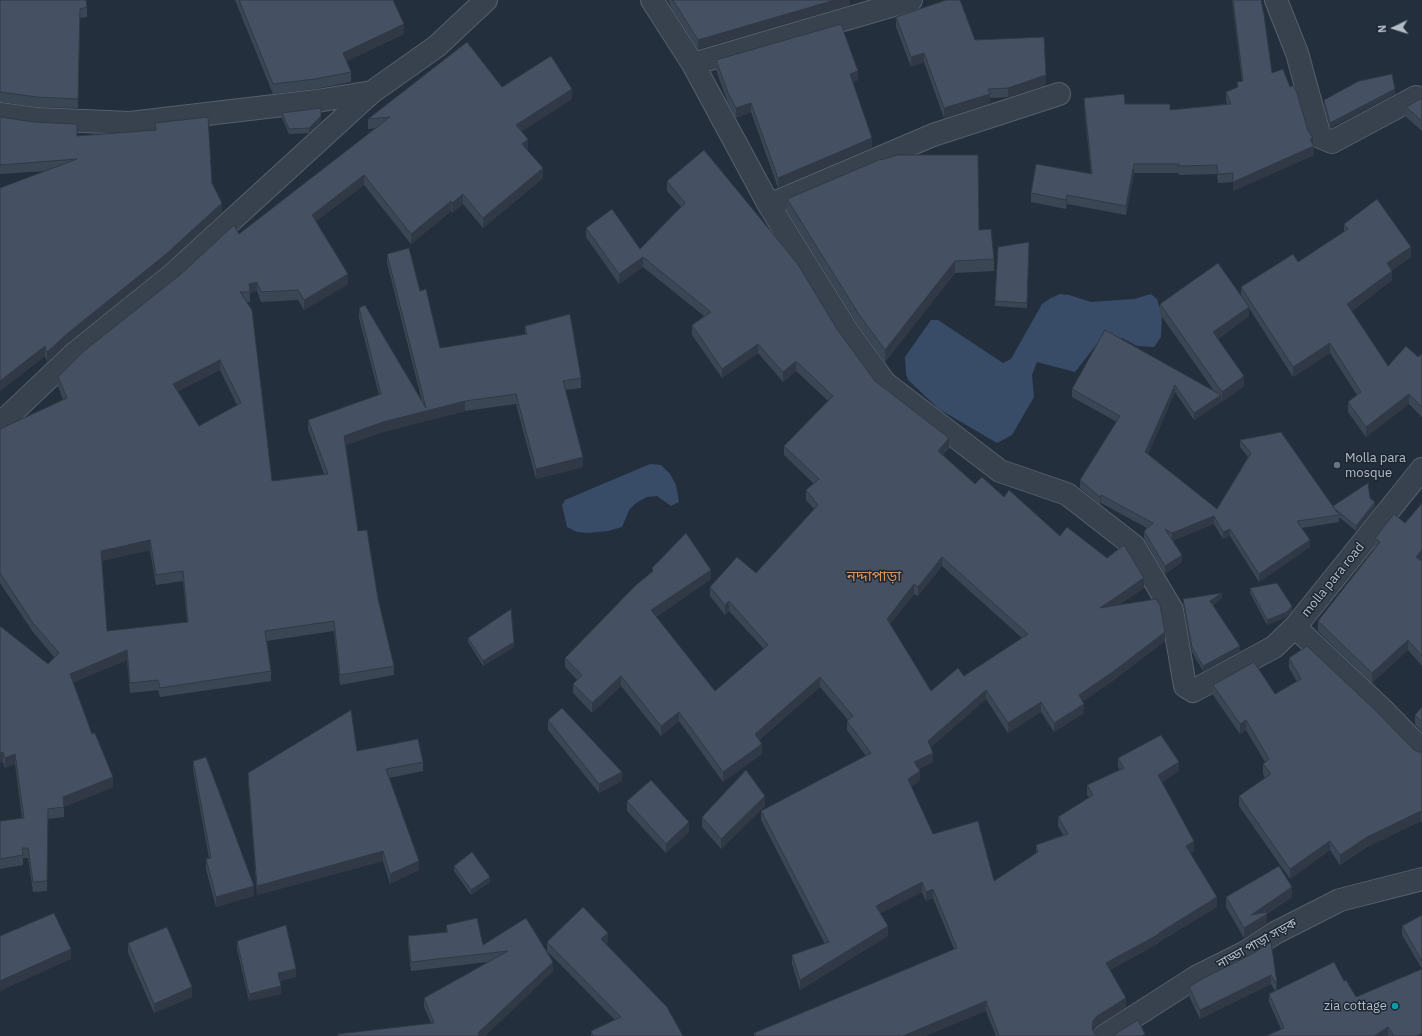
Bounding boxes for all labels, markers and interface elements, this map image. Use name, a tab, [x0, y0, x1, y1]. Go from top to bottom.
north arrow	[1374, 8, 1414, 48]
text: N	[1375, 24, 1389, 33]
place label: Molla para mosque	[1345, 450, 1406, 481]
marker: Molla para mosque	[1332, 460, 1342, 470]
street label: molla para road	[1298, 540, 1368, 620]
district label: নদ্দাপাড়া	[847, 568, 901, 586]
street label: নাড্ডা পাড়া সড়ক	[1214, 916, 1300, 972]
place label: zia cottage	[1324, 998, 1387, 1014]
marker: zia cottage	[1390, 1001, 1400, 1011]

